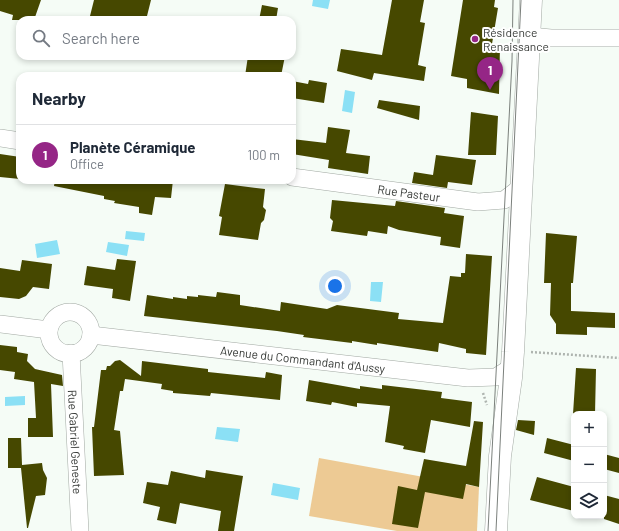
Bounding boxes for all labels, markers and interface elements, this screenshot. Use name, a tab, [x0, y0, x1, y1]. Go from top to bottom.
search box	[16, 16, 296, 60]
place label: Résidence Renaissance	[483, 25, 549, 53]
icon: search	[30, 27, 52, 49]
text: Search here	[62, 29, 140, 47]
marker: Résidence Renaissance	[470, 34, 480, 44]
pin: 1	[477, 57, 503, 90]
text: Nearby	[32, 88, 86, 108]
text: Planète Céramique	[70, 138, 196, 156]
text: 1	[43, 147, 47, 163]
text: 100 m	[247, 147, 280, 163]
text: Office	[70, 156, 104, 172]
street label: Rue Pasteur	[377, 182, 442, 204]
your location	[325, 276, 345, 296]
street label: Avenue du Commandant d'Aussy	[219, 343, 386, 376]
street label: Rue Gabriel Geneste	[66, 389, 85, 494]
map controls	[571, 411, 607, 519]
button: +	[571, 411, 607, 447]
button: −	[571, 447, 607, 483]
button: layers	[571, 483, 607, 519]

